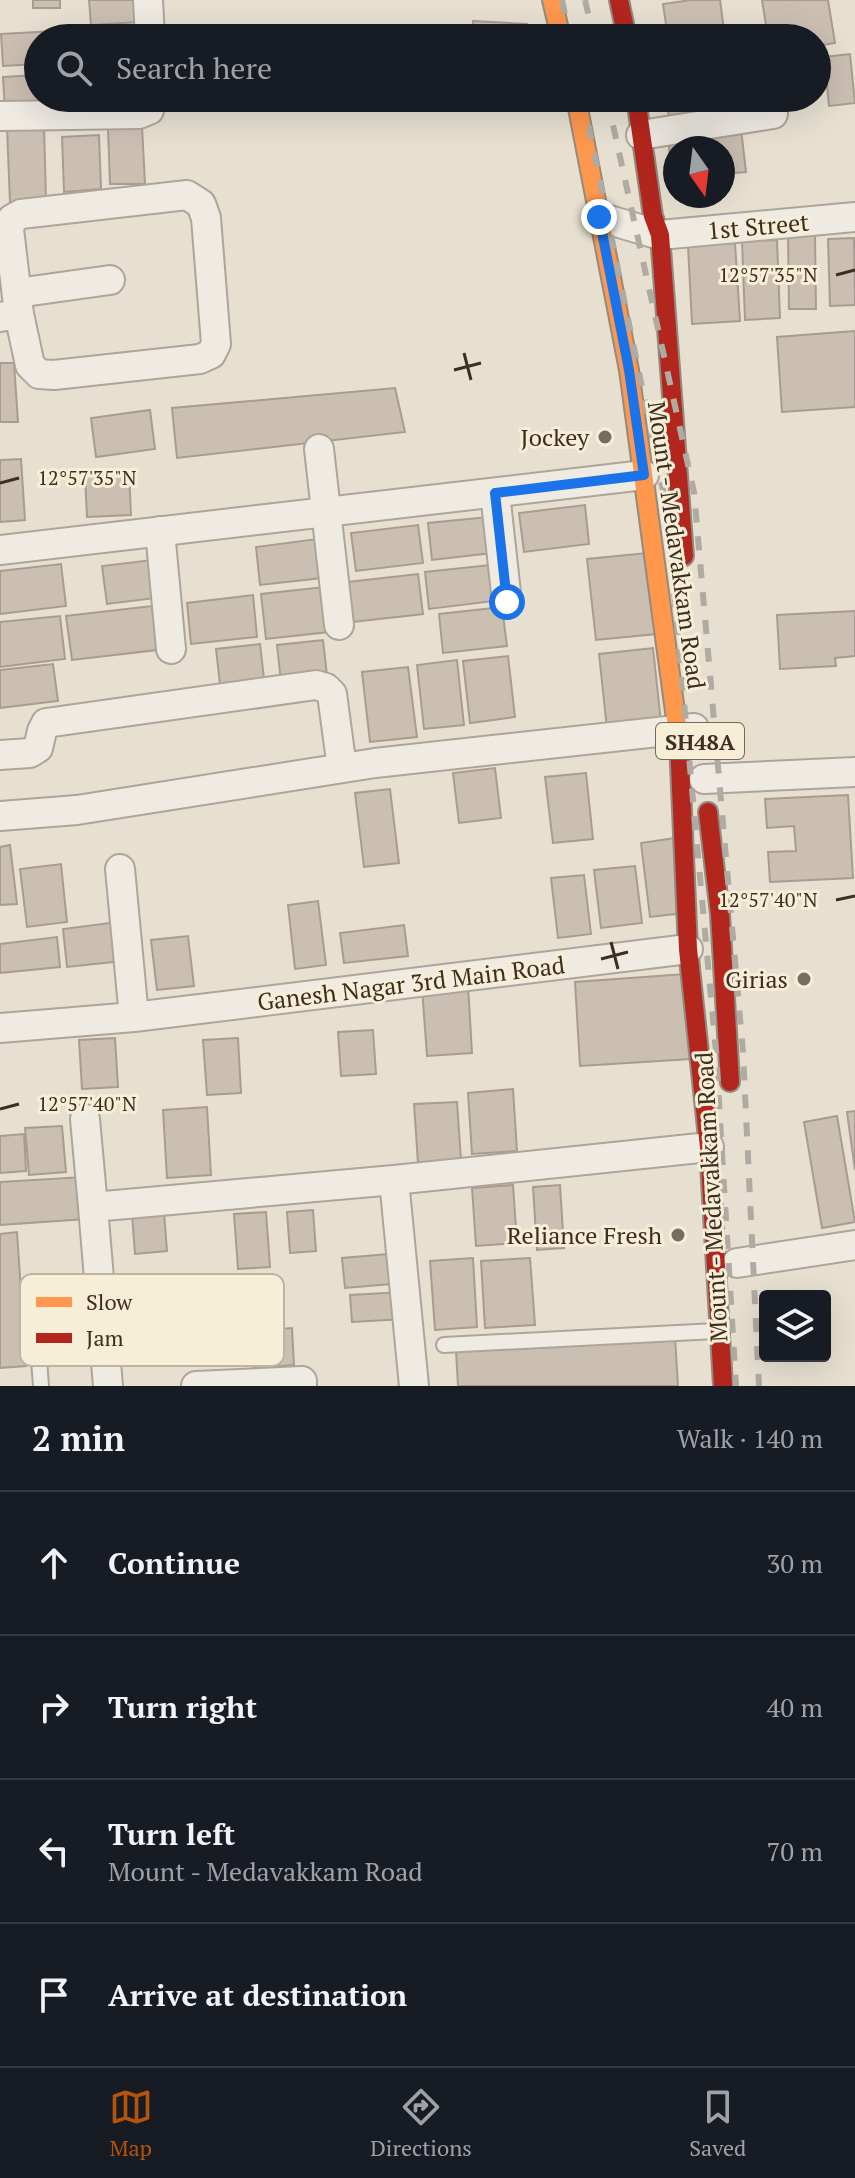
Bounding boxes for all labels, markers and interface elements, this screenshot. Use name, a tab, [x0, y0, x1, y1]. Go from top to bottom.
search box	[24, 24, 831, 112]
icon: search	[52, 46, 96, 90]
text: Search here	[116, 48, 272, 88]
north arrow	[663, 136, 735, 208]
route end	[581, 199, 617, 235]
street label: 1st Street	[706, 206, 810, 246]
text: 12°57'35"N	[718, 261, 818, 288]
street label: Mount - Medavakkam Road	[641, 399, 713, 691]
place label: Jockey	[521, 421, 590, 453]
marker: Jockey	[596, 428, 614, 446]
text: 12°57'35"N	[37, 464, 137, 491]
route start	[489, 584, 525, 620]
road number: SH48A	[656, 723, 744, 759]
text: 12°57'40"N	[718, 886, 818, 913]
street label: Ganesh Nagar 3rd Main Road	[255, 948, 567, 1018]
place label: Girias	[725, 963, 788, 995]
marker: Girias	[795, 970, 813, 988]
street label: Mount - Medavakkam Road	[687, 1051, 735, 1343]
text: 12°57'40"N	[37, 1090, 137, 1117]
place label: Reliance Fresh	[507, 1219, 662, 1251]
marker: Reliance Fresh	[669, 1226, 687, 1244]
legend	[20, 1274, 284, 1366]
text: Slow	[86, 1287, 133, 1316]
map controls	[759, 1290, 831, 1362]
button: layers	[759, 1290, 831, 1362]
text: Jam	[86, 1323, 124, 1352]
text: 2 min	[32, 1416, 125, 1461]
text: Walk · 140 m	[677, 1421, 823, 1455]
icon: ahead	[32, 1541, 76, 1585]
text: Continue	[108, 1543, 240, 1583]
text: 30 m	[767, 1546, 823, 1580]
icon: right	[32, 1685, 76, 1729]
text: Turn right	[108, 1687, 257, 1727]
text: 40 m	[767, 1690, 823, 1724]
text: Turn left	[108, 1814, 235, 1854]
icon: left	[32, 1829, 76, 1873]
text: 70 m	[767, 1834, 823, 1868]
text: Mount - Medavakkam Road	[108, 1854, 423, 1888]
icon: arrive	[32, 1973, 76, 2017]
text: Arrive at destination	[108, 1975, 407, 2015]
tab: Map	[109, 2085, 153, 2162]
tab: Directions	[370, 2085, 472, 2162]
tab: Saved	[689, 2085, 746, 2162]

